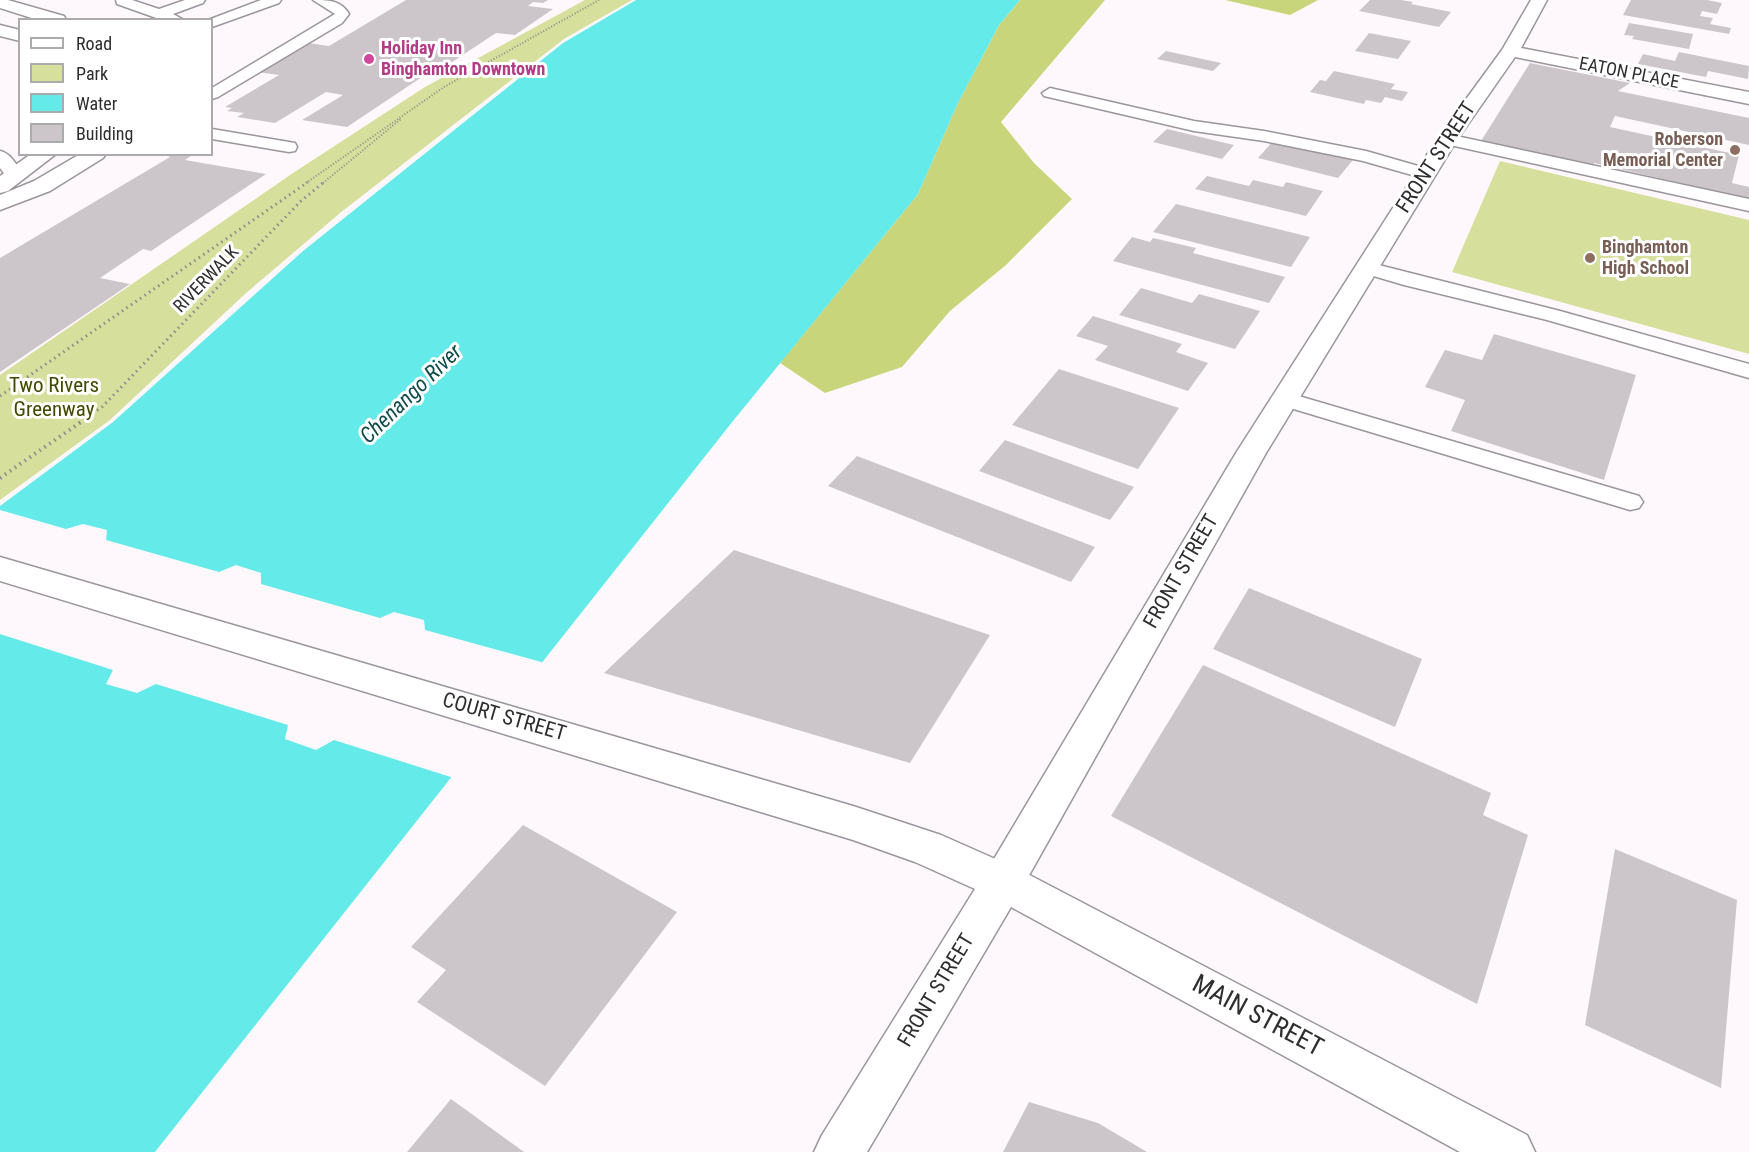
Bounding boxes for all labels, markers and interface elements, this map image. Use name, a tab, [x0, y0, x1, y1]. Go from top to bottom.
legend	[18, 18, 213, 156]
text: Road	[76, 33, 112, 54]
place label: Holiday Inn Binghamton Downtown	[381, 38, 545, 80]
marker: Holiday Inn Binghamton Downtown	[362, 52, 376, 66]
street label: EATON PLACE	[1577, 54, 1681, 94]
text: Park	[76, 63, 108, 84]
text: Water	[76, 93, 117, 114]
street label: FRONT STREET	[1392, 98, 1482, 218]
text: Building	[76, 123, 133, 144]
place label: Roberson Memorial Center	[1603, 129, 1723, 172]
marker: Roberson Memorial Center	[1728, 143, 1742, 157]
place label: Binghamton High School	[1602, 237, 1689, 280]
street label: RIVERWALK	[170, 242, 244, 318]
marker: Binghamton High School	[1583, 251, 1597, 265]
water label: Chenango River	[356, 340, 468, 450]
park label: Two Rivers Greenway	[9, 374, 99, 424]
street label: FRONT STREET	[1139, 511, 1225, 633]
street label: COURT STREET	[439, 688, 569, 748]
street label: FRONT STREET	[893, 930, 981, 1052]
street label: MAIN STREET	[1186, 969, 1328, 1065]

